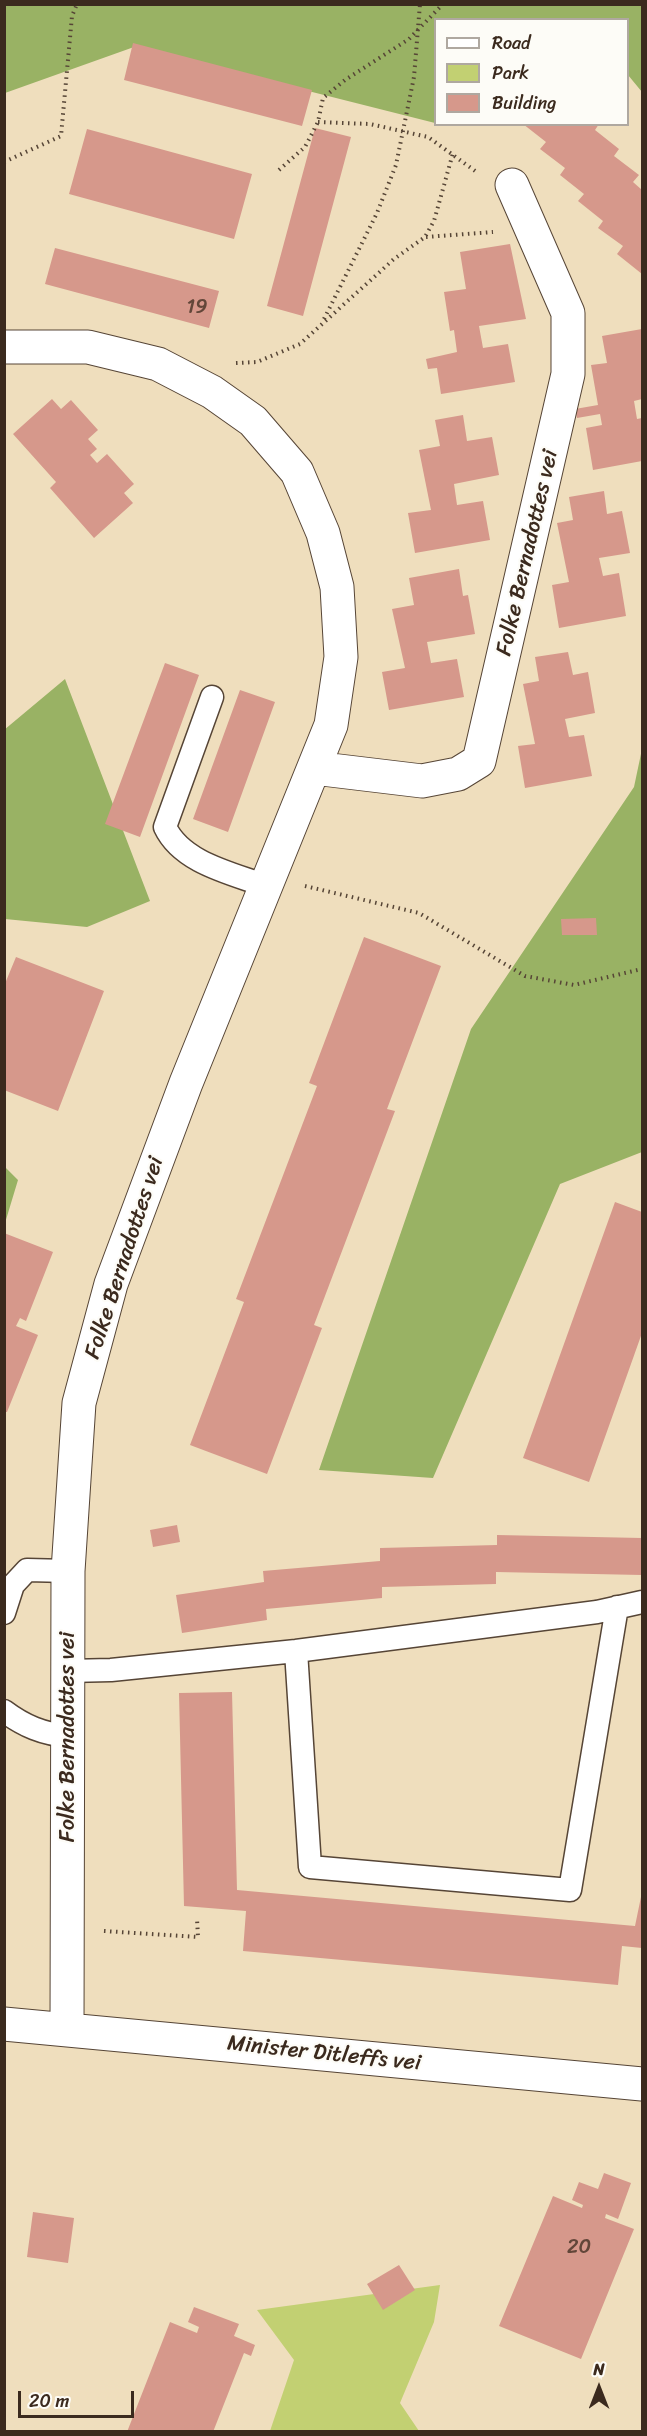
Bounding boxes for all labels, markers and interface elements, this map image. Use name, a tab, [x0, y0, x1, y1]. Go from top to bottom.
legend	[434, 18, 629, 126]
text: Road	[492, 27, 531, 59]
text: Park	[492, 57, 529, 89]
text: Building	[492, 87, 556, 119]
house number: 19	[187, 296, 207, 320]
street label: Folke Bernadottes vei	[491, 447, 565, 659]
street label: Folke Bernadottes vei	[80, 1154, 170, 1362]
street label: Folke Bernadottes vei	[55, 1632, 81, 1842]
street label: Minister Ditleffs vei	[226, 2031, 422, 2077]
house number: 20	[567, 2236, 591, 2260]
text: N	[593, 2355, 605, 2384]
north arrow	[569, 2358, 629, 2418]
scale bar	[21, 2379, 136, 2417]
text: 20 m	[29, 2385, 69, 2417]

